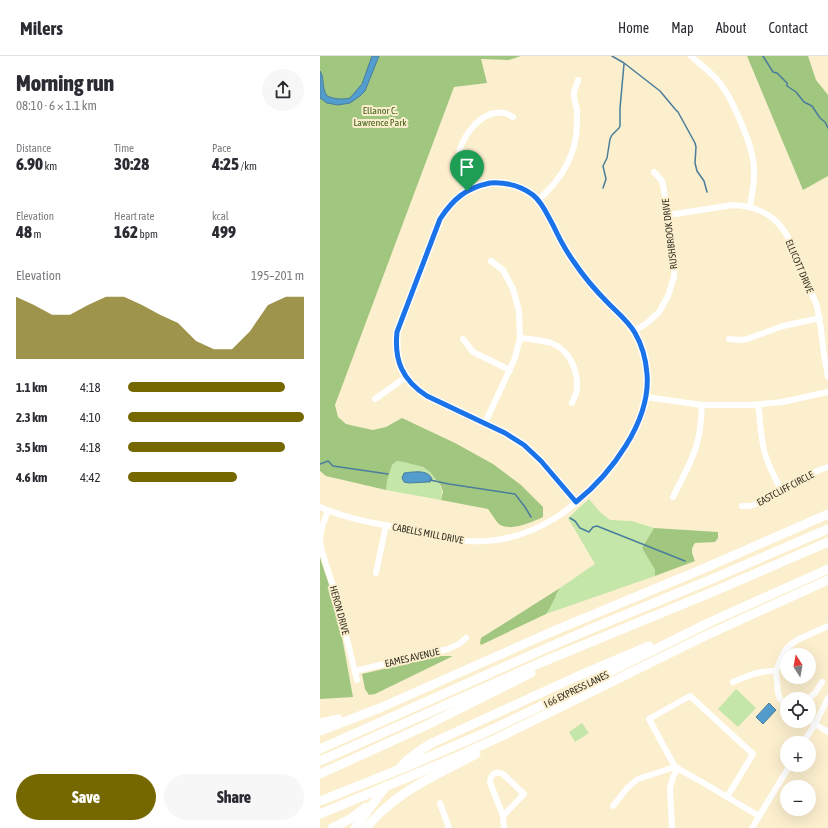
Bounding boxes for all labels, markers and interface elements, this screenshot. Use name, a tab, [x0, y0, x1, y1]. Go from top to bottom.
text: Milers	[20, 17, 63, 39]
text: Home	[618, 20, 649, 36]
text: Map	[671, 20, 694, 36]
text: About	[716, 20, 747, 36]
text: Contact	[769, 20, 808, 36]
button: share	[262, 69, 304, 111]
text: Morning run	[16, 70, 114, 96]
text: 08:10 · 6 × 1.1 km	[16, 98, 97, 113]
park label: Ellanor C. Lawrence Park	[353, 105, 407, 128]
text: Distance	[16, 142, 51, 154]
text: Time	[114, 142, 134, 154]
text: Pace	[212, 142, 231, 154]
pin	[450, 150, 484, 191]
text: 6.90	[16, 154, 43, 174]
text: 30:28	[114, 154, 149, 174]
text: 4:25	[212, 154, 239, 174]
icon: arrive	[456, 156, 478, 178]
text: km	[43, 160, 57, 172]
text: /km	[239, 160, 257, 172]
street label: RUSHBROOK DRIVE	[660, 197, 679, 270]
text: Elevation	[16, 210, 54, 222]
text: Heart rate	[114, 210, 155, 222]
text: kcal	[212, 210, 229, 222]
text: 48	[16, 222, 32, 242]
text: 162	[114, 222, 138, 242]
text: 499	[212, 222, 236, 242]
text: m	[32, 228, 41, 240]
text: bpm	[138, 228, 158, 240]
street label: ELLICOTT DRIVE	[783, 238, 816, 295]
text: Elevation	[16, 268, 61, 283]
text: 195–201 m	[251, 268, 304, 283]
text: 1.1 km	[16, 380, 47, 395]
text: 4:18	[80, 380, 101, 395]
text: 2.3 km	[16, 410, 47, 425]
text: 4:10	[80, 410, 101, 425]
text: 3.5 km	[16, 440, 47, 455]
text: 4:18	[80, 440, 101, 455]
street label: EASTCLIFF CIRCLE	[755, 469, 816, 508]
text: 4.6 km	[16, 470, 47, 485]
text: 4:42	[80, 470, 101, 485]
street label: CABELLS MILL DRIVE	[391, 521, 465, 546]
street label: HERON DRIVE	[328, 584, 352, 637]
street label: EAMES AVENUE	[384, 646, 441, 669]
north arrow	[780, 648, 816, 684]
map controls	[780, 648, 816, 816]
street label: I 66 EXPRESS LANES	[542, 669, 610, 710]
button: locate	[780, 692, 816, 728]
button: +	[780, 736, 816, 772]
button: Save	[16, 774, 156, 820]
button: Share	[164, 774, 304, 820]
button: −	[780, 780, 816, 816]

